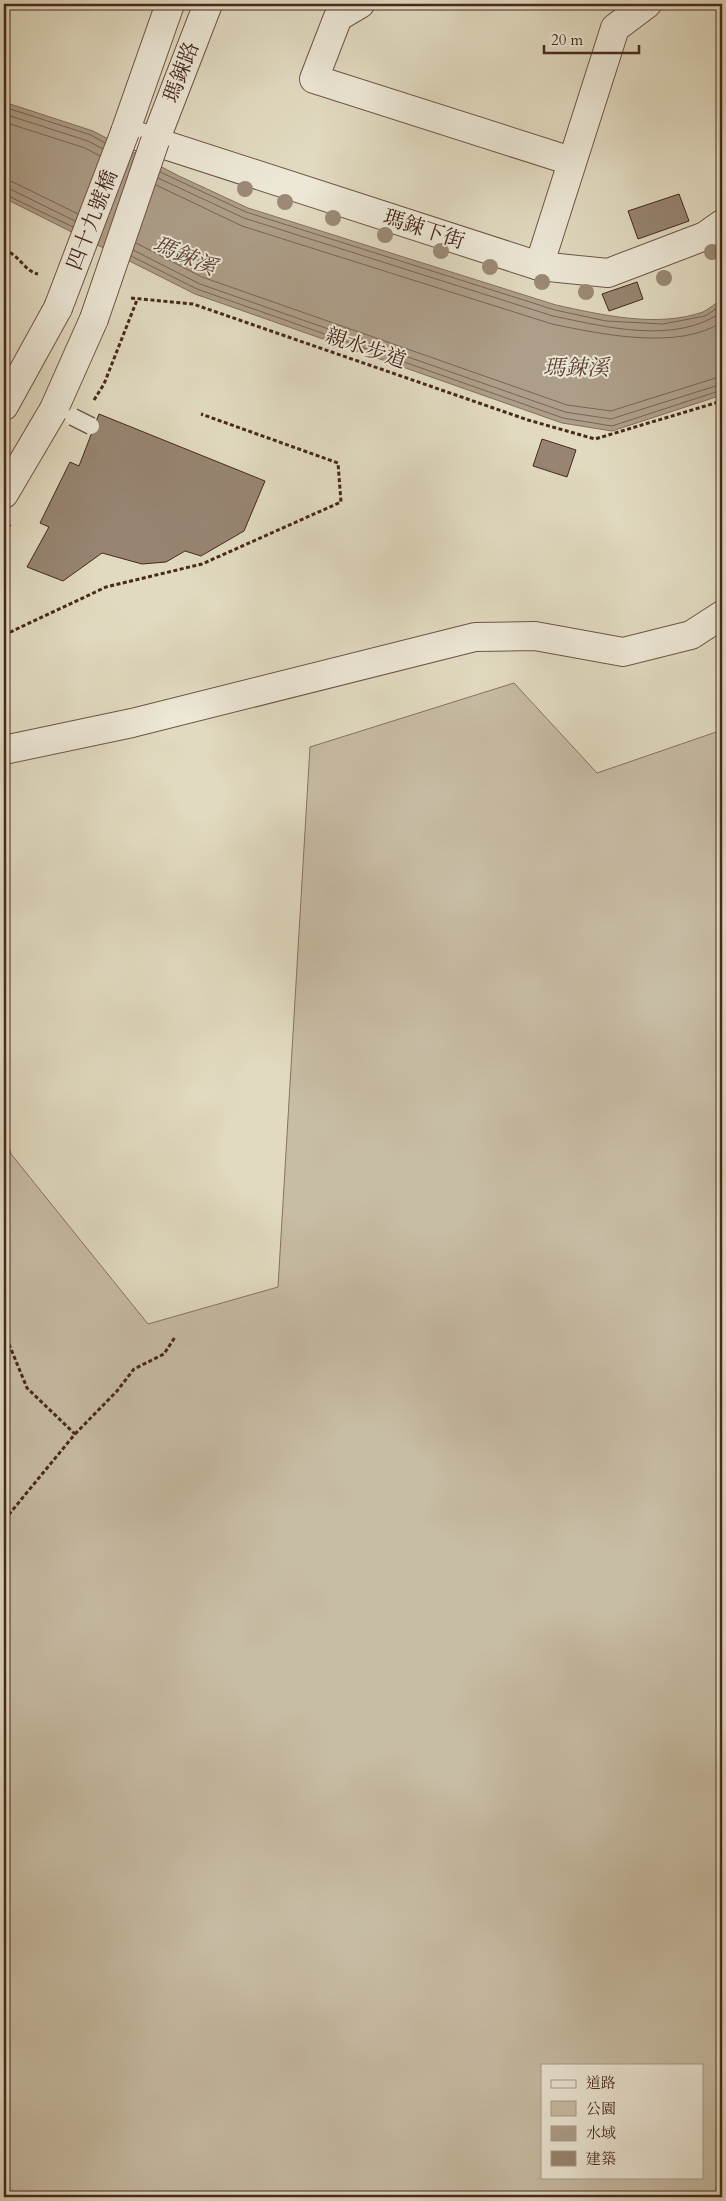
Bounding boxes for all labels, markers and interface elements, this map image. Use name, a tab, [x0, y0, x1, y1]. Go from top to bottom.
scale bar	[544, 22, 638, 54]
text: 20 m	[551, 30, 583, 50]
street label: 瑪鋉路	[157, 38, 206, 107]
street label: 四十九號橋	[60, 166, 125, 274]
street label: 瑪鋉下街	[379, 203, 468, 256]
water label: 瑪鋉溪	[148, 229, 223, 283]
street label: 親水步道	[321, 321, 410, 376]
water label: 瑪鋉溪	[543, 353, 611, 383]
legend	[541, 2064, 704, 2178]
text: 道路	[586, 2073, 616, 2093]
text: 公園	[586, 2099, 616, 2119]
text: 水域	[586, 2123, 616, 2143]
text: 建築	[586, 2149, 616, 2169]

